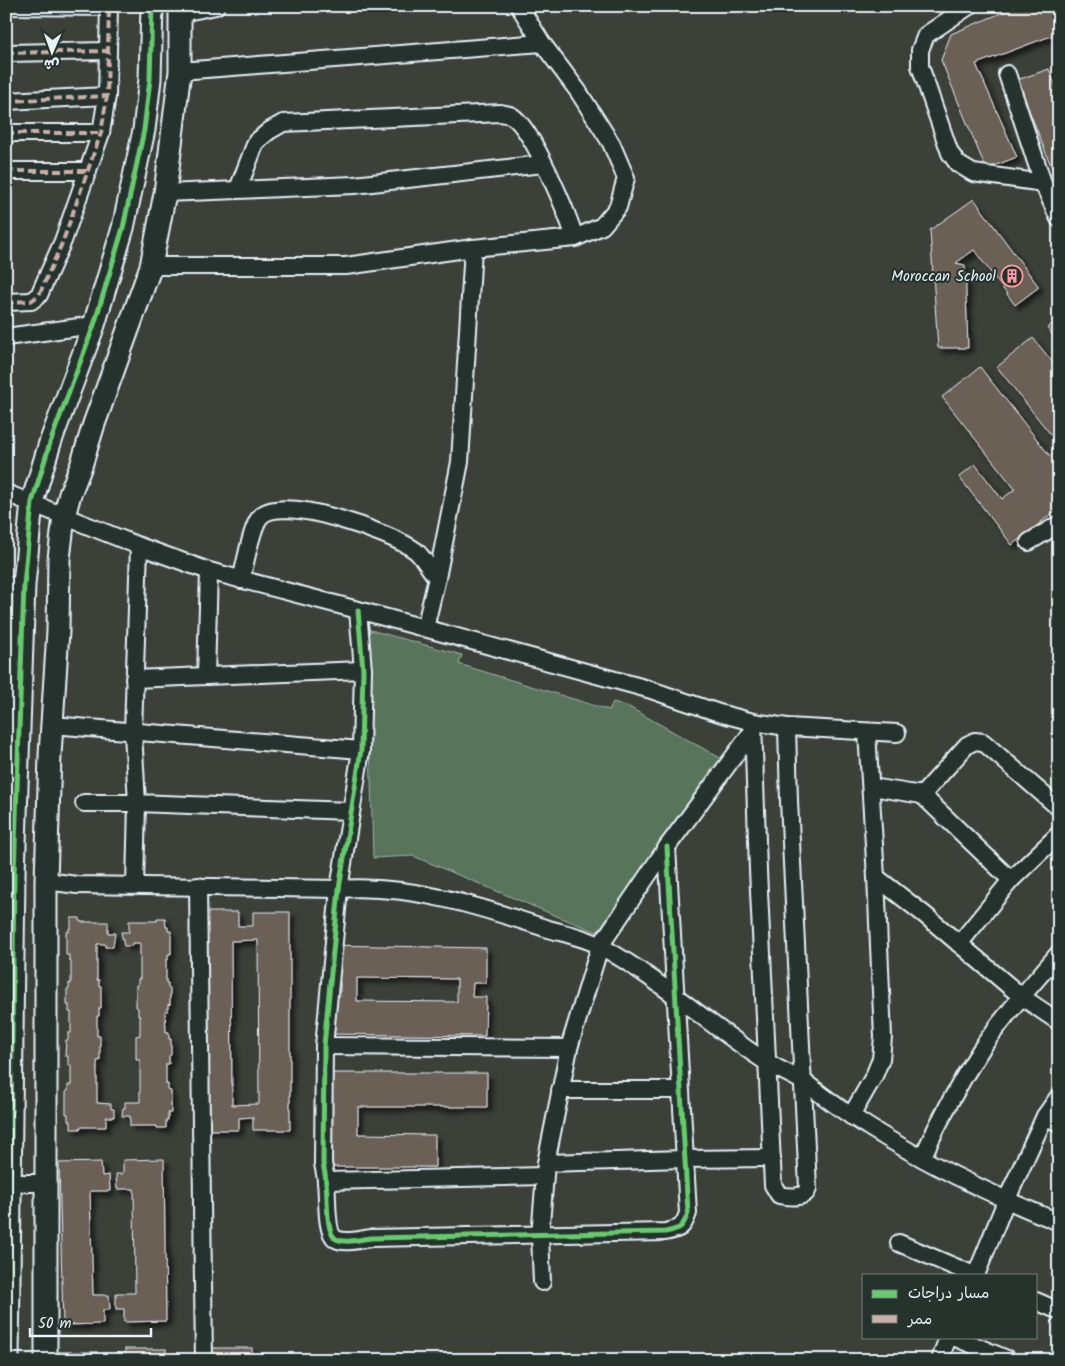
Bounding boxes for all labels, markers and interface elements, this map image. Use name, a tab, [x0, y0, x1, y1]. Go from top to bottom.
north arrow	[28, 28, 78, 78]
text: ش	[43, 53, 60, 75]
building icon: Moroccan School	[1000, 264, 1024, 288]
place label: Moroccan School	[891, 265, 996, 289]
legend	[862, 1274, 1038, 1338]
text: مسار دراجات	[908, 1282, 989, 1306]
scale bar	[30, 1306, 151, 1338]
text: ممر	[906, 1308, 932, 1332]
text: 50 m	[38, 1312, 72, 1336]

